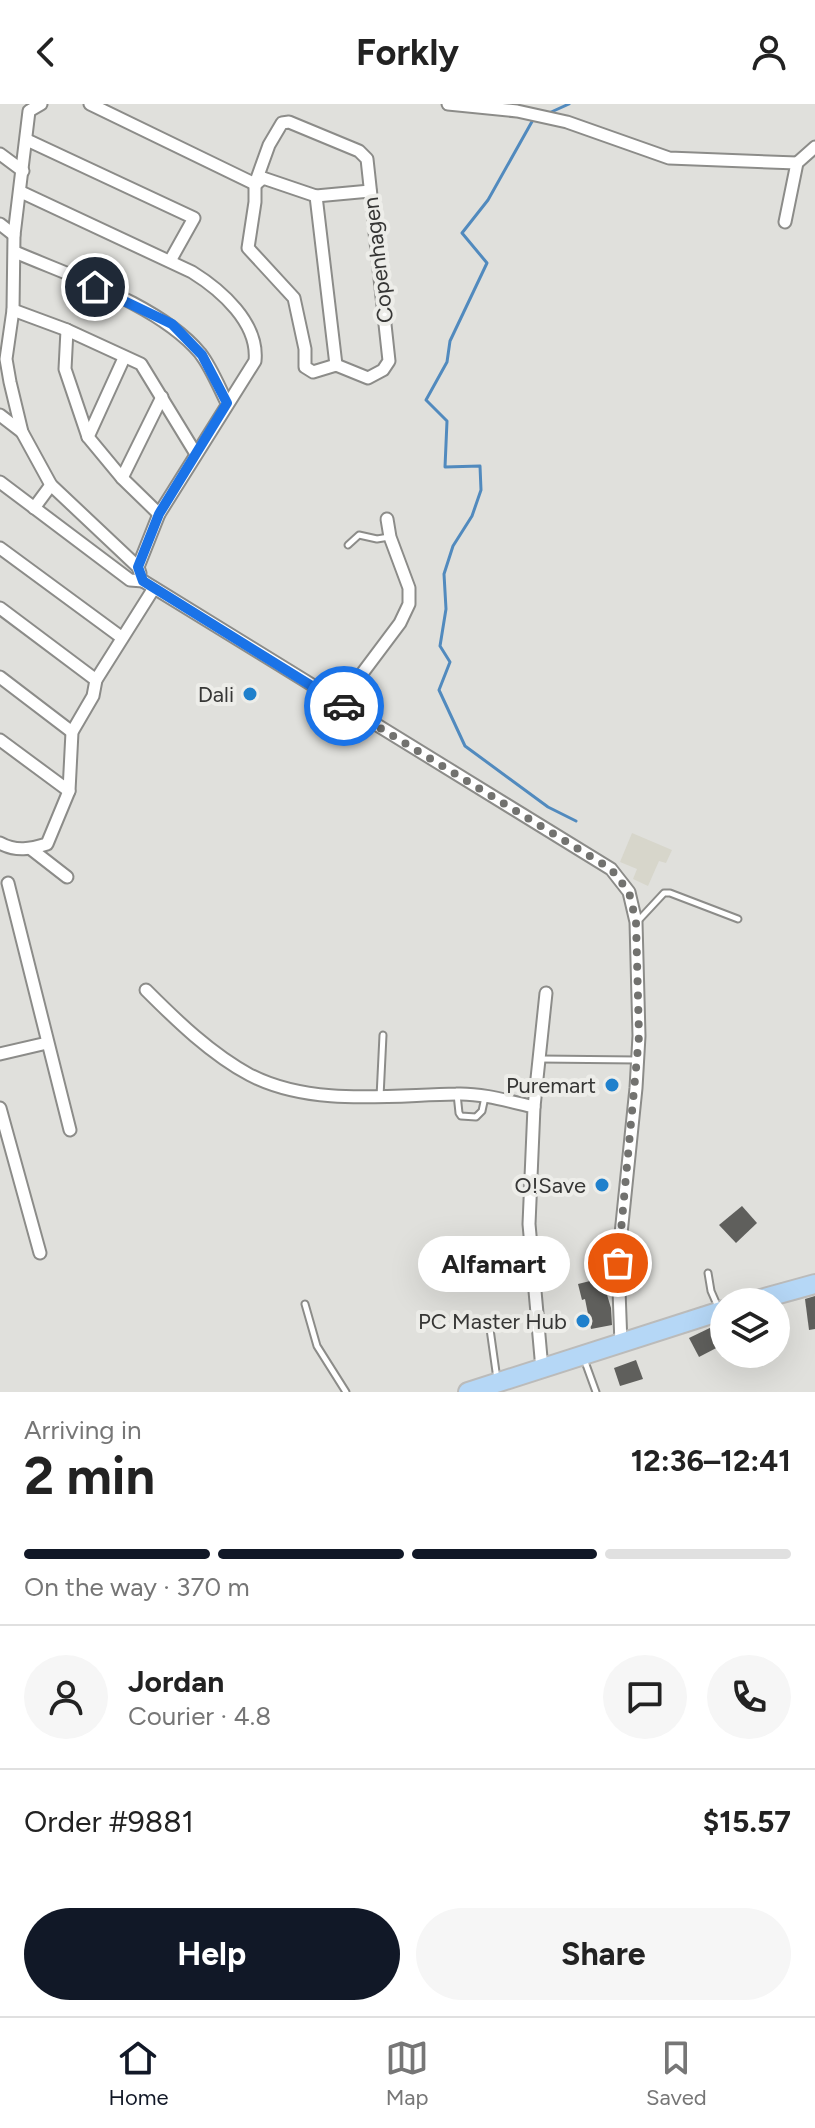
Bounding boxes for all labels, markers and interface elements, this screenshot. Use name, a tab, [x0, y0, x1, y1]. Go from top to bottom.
icon: back	[24, 30, 68, 74]
icon: person	[747, 30, 791, 74]
text: Forkly	[356, 31, 459, 74]
street label: Copenhagen	[357, 196, 399, 324]
pin	[61, 253, 129, 321]
icon: home	[73, 265, 117, 309]
courier	[304, 666, 384, 746]
place label: Dali	[198, 681, 234, 708]
icon: car	[322, 684, 366, 728]
marker: Dali	[241, 685, 259, 703]
place label: Puremart	[506, 1072, 596, 1099]
marker: Puremart	[603, 1076, 621, 1094]
place label: O!Save	[515, 1172, 586, 1199]
marker: O!Save	[593, 1176, 611, 1194]
pin	[584, 1229, 652, 1297]
callout: Alfamart	[418, 1235, 570, 1291]
icon: bag	[596, 1241, 640, 1285]
text: Alfamart	[441, 1248, 547, 1280]
map controls	[710, 1288, 790, 1368]
button: layers	[710, 1288, 790, 1368]
place label: PC Master Hub	[418, 1308, 567, 1335]
marker: PC Master Hub	[574, 1312, 592, 1330]
text: Arriving in	[24, 1414, 142, 1446]
text: 12:36–12:41	[631, 1442, 791, 1479]
text: 2 min	[24, 1445, 155, 1507]
text: On the way · 370 m	[24, 1571, 250, 1603]
button: person	[24, 1655, 108, 1739]
button: chat	[603, 1655, 687, 1739]
button: phone	[707, 1655, 791, 1739]
text: Jordan	[128, 1663, 224, 1700]
text: Courier · 4.8	[128, 1700, 271, 1732]
text: Order #9881	[24, 1803, 194, 1840]
text: $15.57	[703, 1803, 791, 1840]
button: Help	[24, 1908, 400, 2000]
button: Share	[416, 1908, 791, 2000]
tab: Home	[108, 2036, 168, 2111]
tab: Map	[385, 2036, 429, 2111]
tab: Saved	[646, 2036, 707, 2111]

